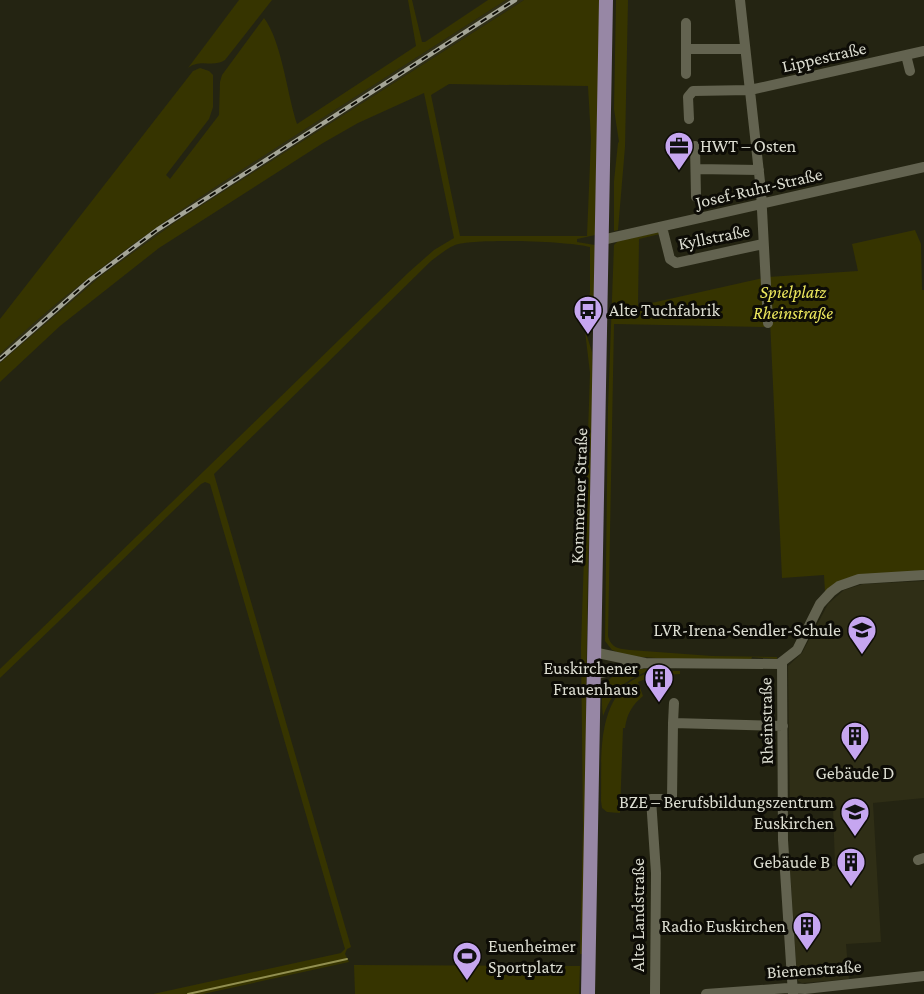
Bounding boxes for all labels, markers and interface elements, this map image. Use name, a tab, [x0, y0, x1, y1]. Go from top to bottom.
street label: Lippestraße	[780, 38, 868, 76]
office icon: HWT – Osten	[663, 130, 695, 172]
place label: HWT – Osten	[700, 136, 797, 156]
street label: Josef-Ruhr-Straße	[692, 164, 825, 213]
street label: Kyllstraße	[676, 220, 752, 254]
park label: Spielplatz Rheinstraße	[753, 282, 833, 323]
bus stop icon: Alte Tuchfabrik	[572, 294, 604, 336]
place label: Alte Tuchfabrik	[609, 300, 720, 320]
street label: Kommerner Straße	[567, 427, 591, 564]
school or university icon: LVR-Irena-Sendler-Schule	[846, 614, 878, 656]
place label: LVR-Irena-Sendler-Schule	[654, 620, 841, 640]
place label: Euskirchener Frauenhaus	[543, 658, 639, 699]
building icon: Euskirchener Frauenhaus	[643, 662, 675, 704]
street label: Rheinstraße	[755, 677, 777, 765]
building icon: Gebäude D	[839, 720, 871, 762]
place label: Gebäude D	[815, 763, 895, 783]
place label: BZE – Berufsbildungszentrum Euskirchen	[619, 792, 835, 833]
school or university icon: BZE – Berufsbildungszentrum Euskirchen	[839, 796, 871, 838]
building icon: Gebäude B	[835, 846, 867, 888]
place label: Gebäude B	[753, 852, 830, 872]
street label: Alte Landstraße	[628, 858, 648, 972]
building icon: Radio Euskirchen	[791, 910, 823, 952]
place label: Radio Euskirchen	[661, 916, 786, 936]
place label: Euenheimer Sportplatz	[488, 936, 576, 977]
sports icon: Euenheimer Sportplatz	[451, 940, 483, 982]
street label: Bienenstraße	[766, 956, 862, 982]

